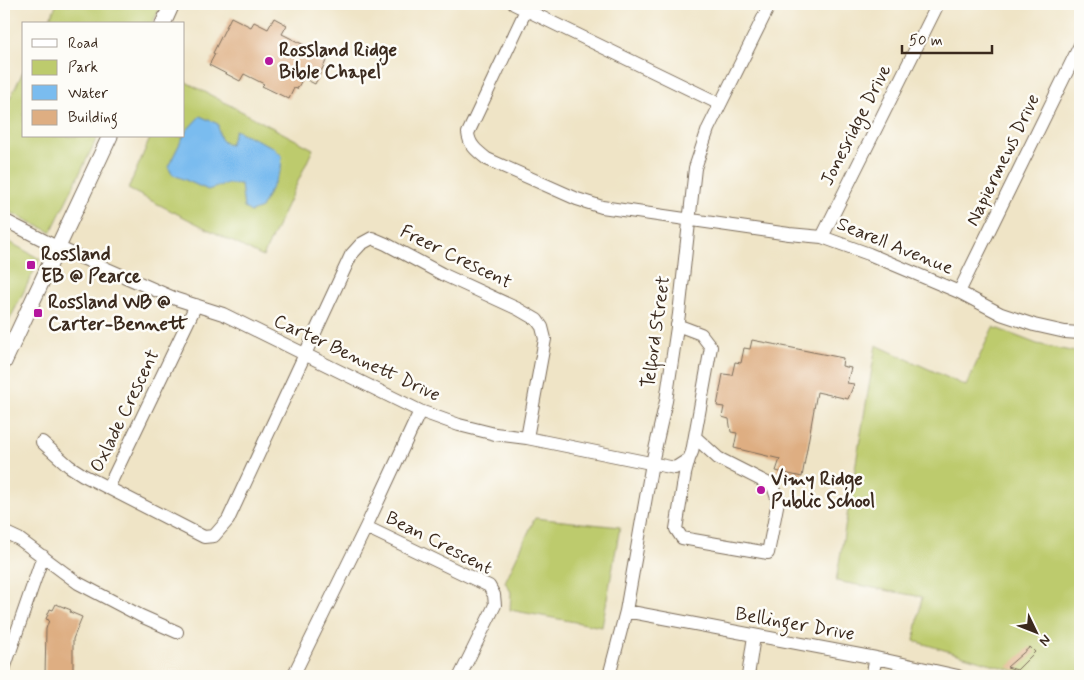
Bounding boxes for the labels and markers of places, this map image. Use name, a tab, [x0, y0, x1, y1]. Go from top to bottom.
place label: Rossland Ridge Bible Chapel	[279, 38, 397, 85]
marker: Rossland Ridge Bible Chapel	[263, 55, 275, 67]
place label: Rossland EB @ Pearce	[41, 242, 141, 289]
marker: Rossland EB @ Pearce	[25, 259, 37, 271]
place label: Rossland WB @ Carter-Bennett	[48, 290, 188, 337]
marker: Rossland WB @ Carter-Bennett	[32, 307, 44, 319]
place label: Vimy Ridge Public School	[771, 467, 875, 514]
marker: Vimy Ridge Public School	[755, 484, 767, 496]

